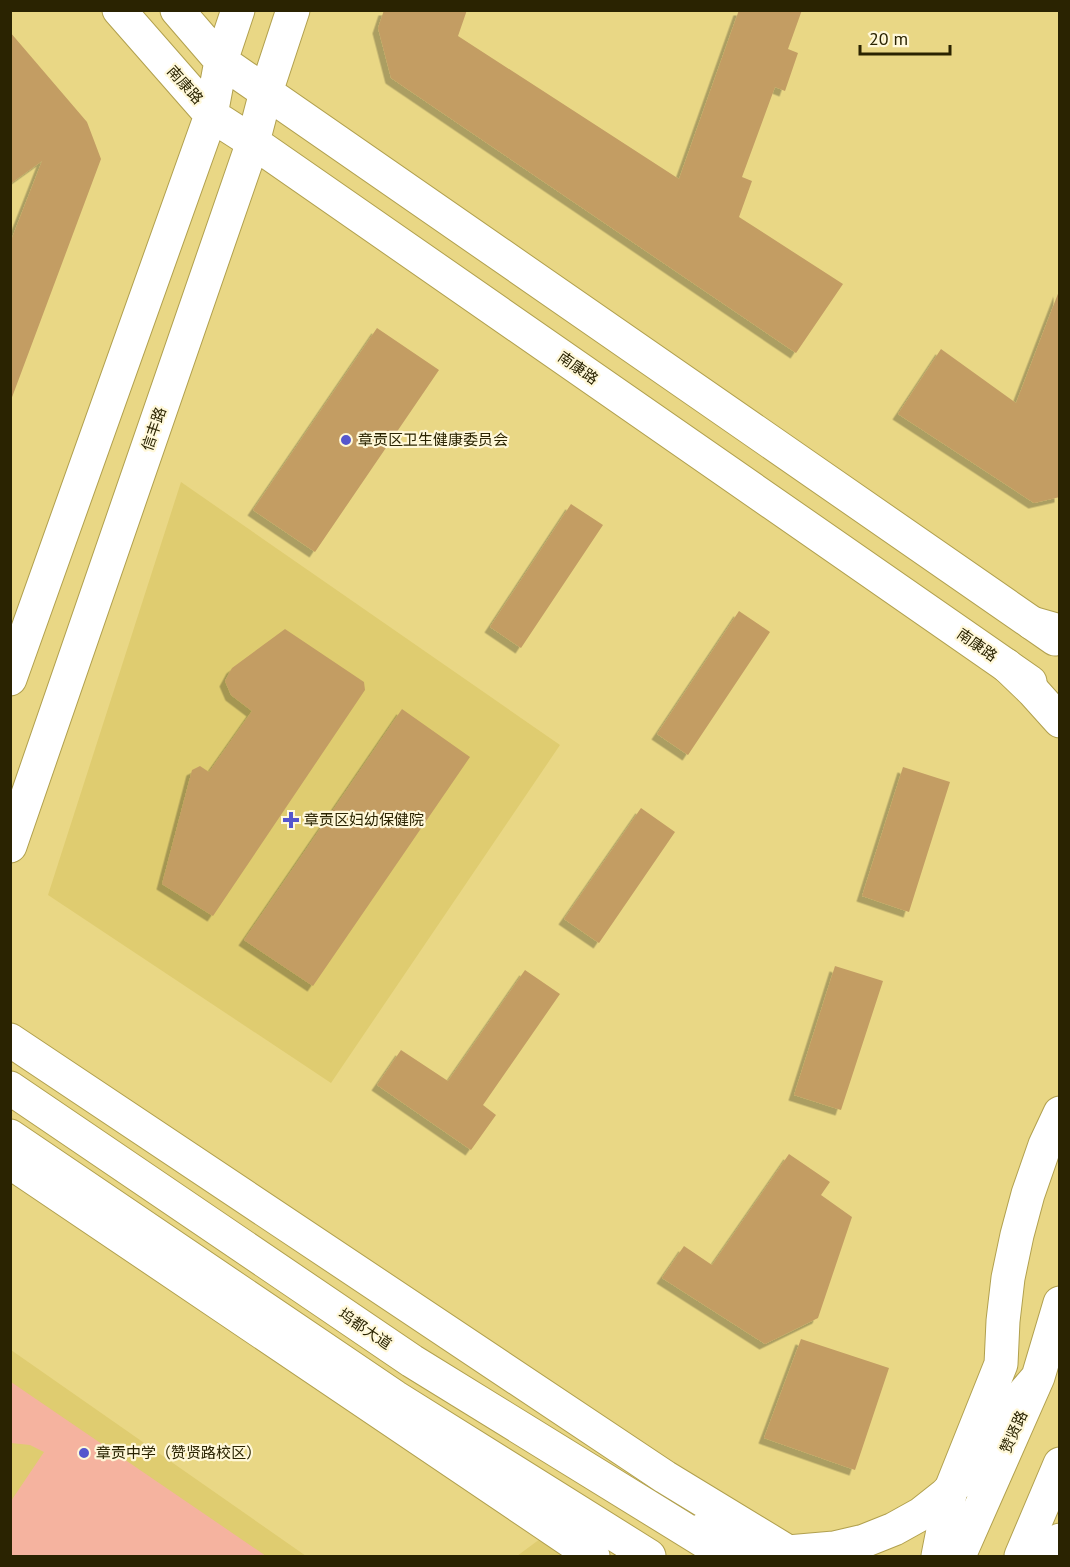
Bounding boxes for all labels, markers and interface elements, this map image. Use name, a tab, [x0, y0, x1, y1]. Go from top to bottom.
scale bar	[860, 18, 950, 56]
text: 20 m	[869, 27, 908, 50]
street label: 南康路	[163, 62, 207, 108]
street label: 南康路	[554, 347, 602, 388]
street label: 信丰路	[137, 404, 170, 453]
place label: 章贡区卫生健康委员会	[358, 430, 508, 449]
marker: 章贡区卫生健康委员会	[339, 433, 353, 447]
street label: 南康路	[953, 624, 1001, 665]
place label: 章贡区妇幼保健院	[304, 810, 424, 829]
marker: 章贡区妇幼保健院	[282, 811, 300, 829]
street label: 坞都大道	[335, 1304, 395, 1353]
street label: 赞贤路	[996, 1407, 1031, 1456]
place label: 章贡中学（赞贤路校区）	[96, 1443, 261, 1462]
marker: 章贡中学（赞贤路校区）	[77, 1446, 91, 1460]

